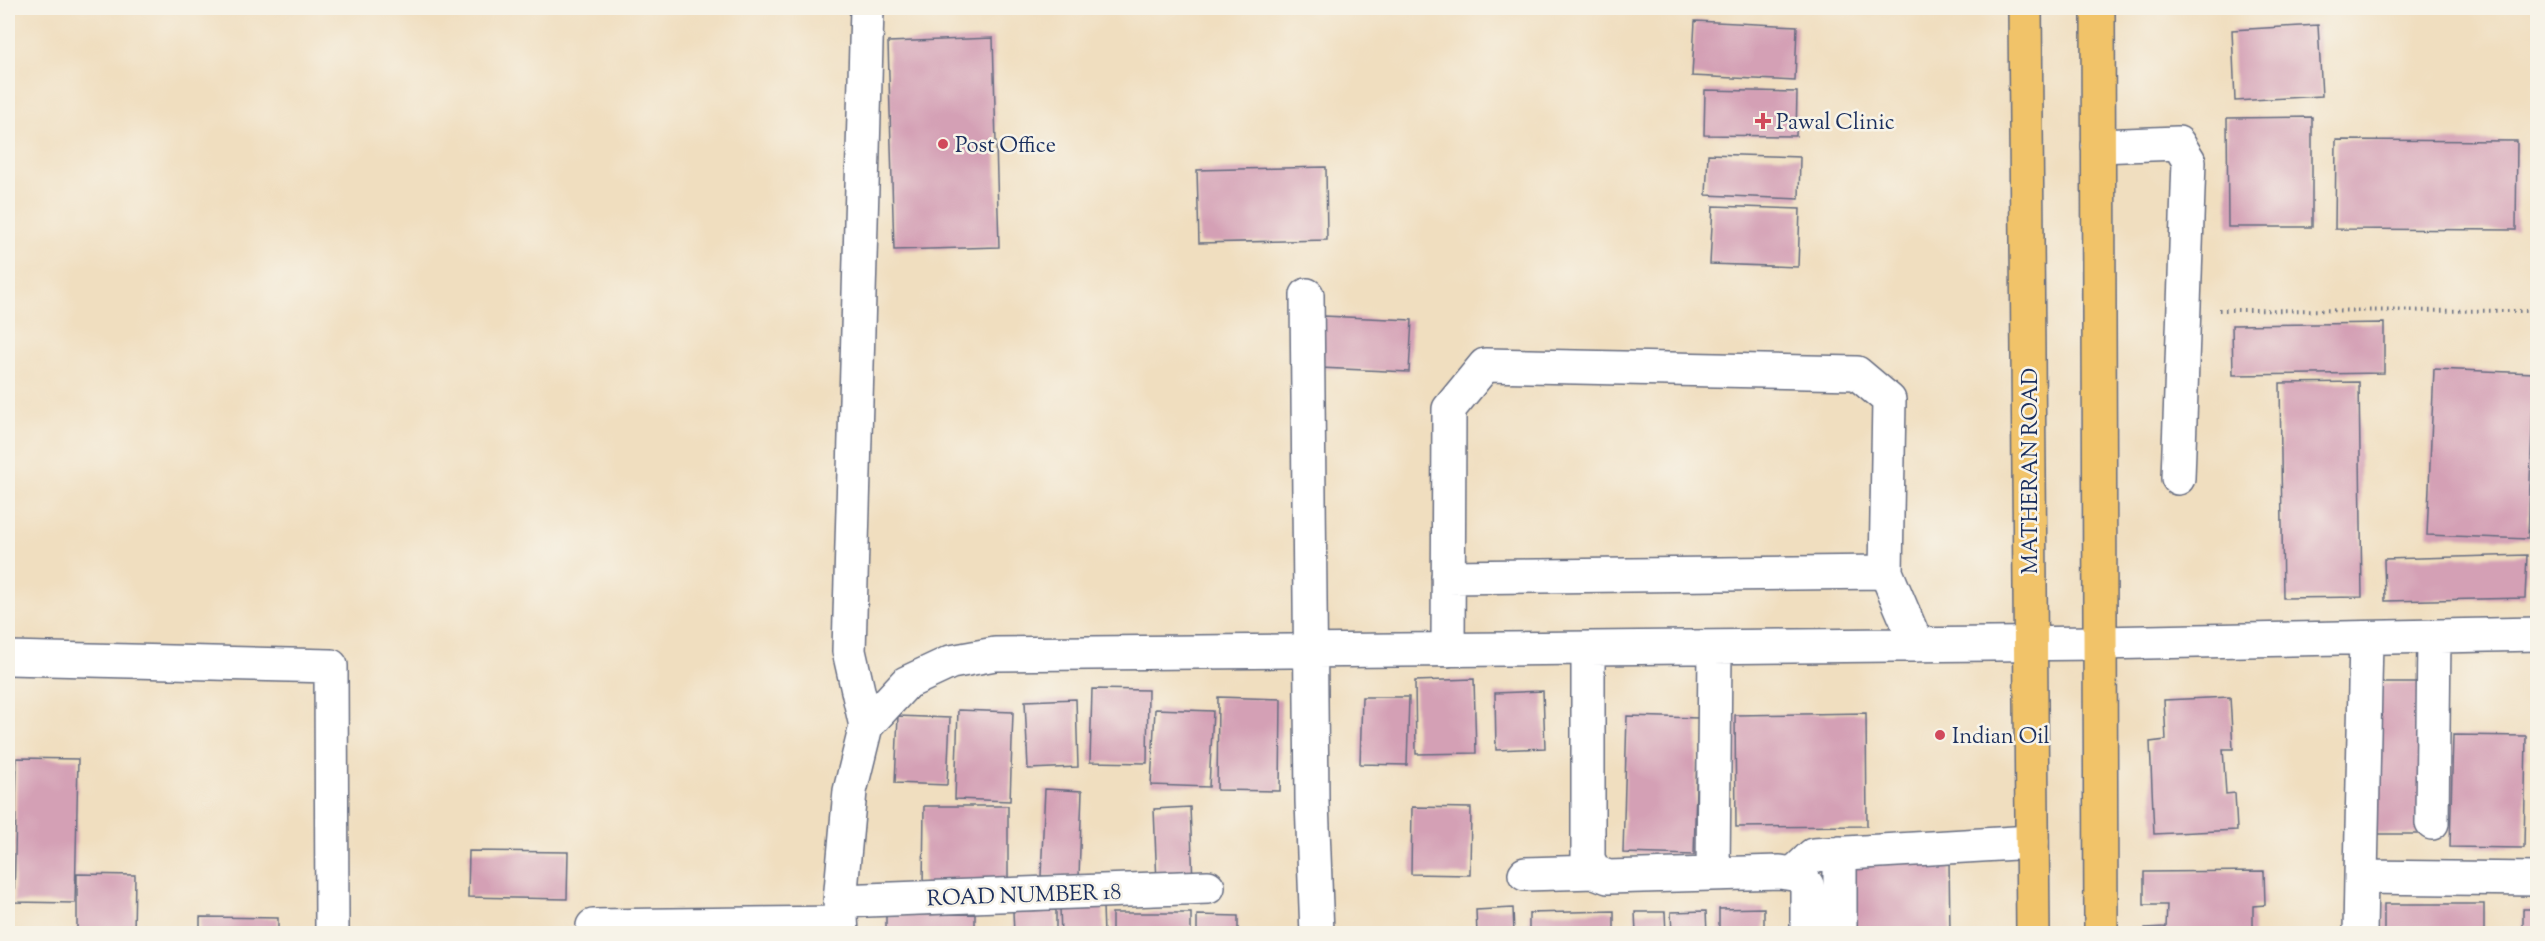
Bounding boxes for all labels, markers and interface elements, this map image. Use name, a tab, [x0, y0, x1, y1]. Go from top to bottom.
place label: Pawal Clinic	[1776, 108, 1895, 140]
marker: Pawal Clinic	[1754, 112, 1772, 130]
place label: Post Office	[955, 131, 1056, 163]
marker: Post Office	[936, 137, 950, 151]
street label: MATHERAN ROAD	[2016, 368, 2048, 574]
place label: Indian Oil	[1952, 722, 2050, 754]
marker: Indian Oil	[1933, 728, 1947, 742]
street label: ROAD NUMBER 18	[926, 878, 1122, 916]

